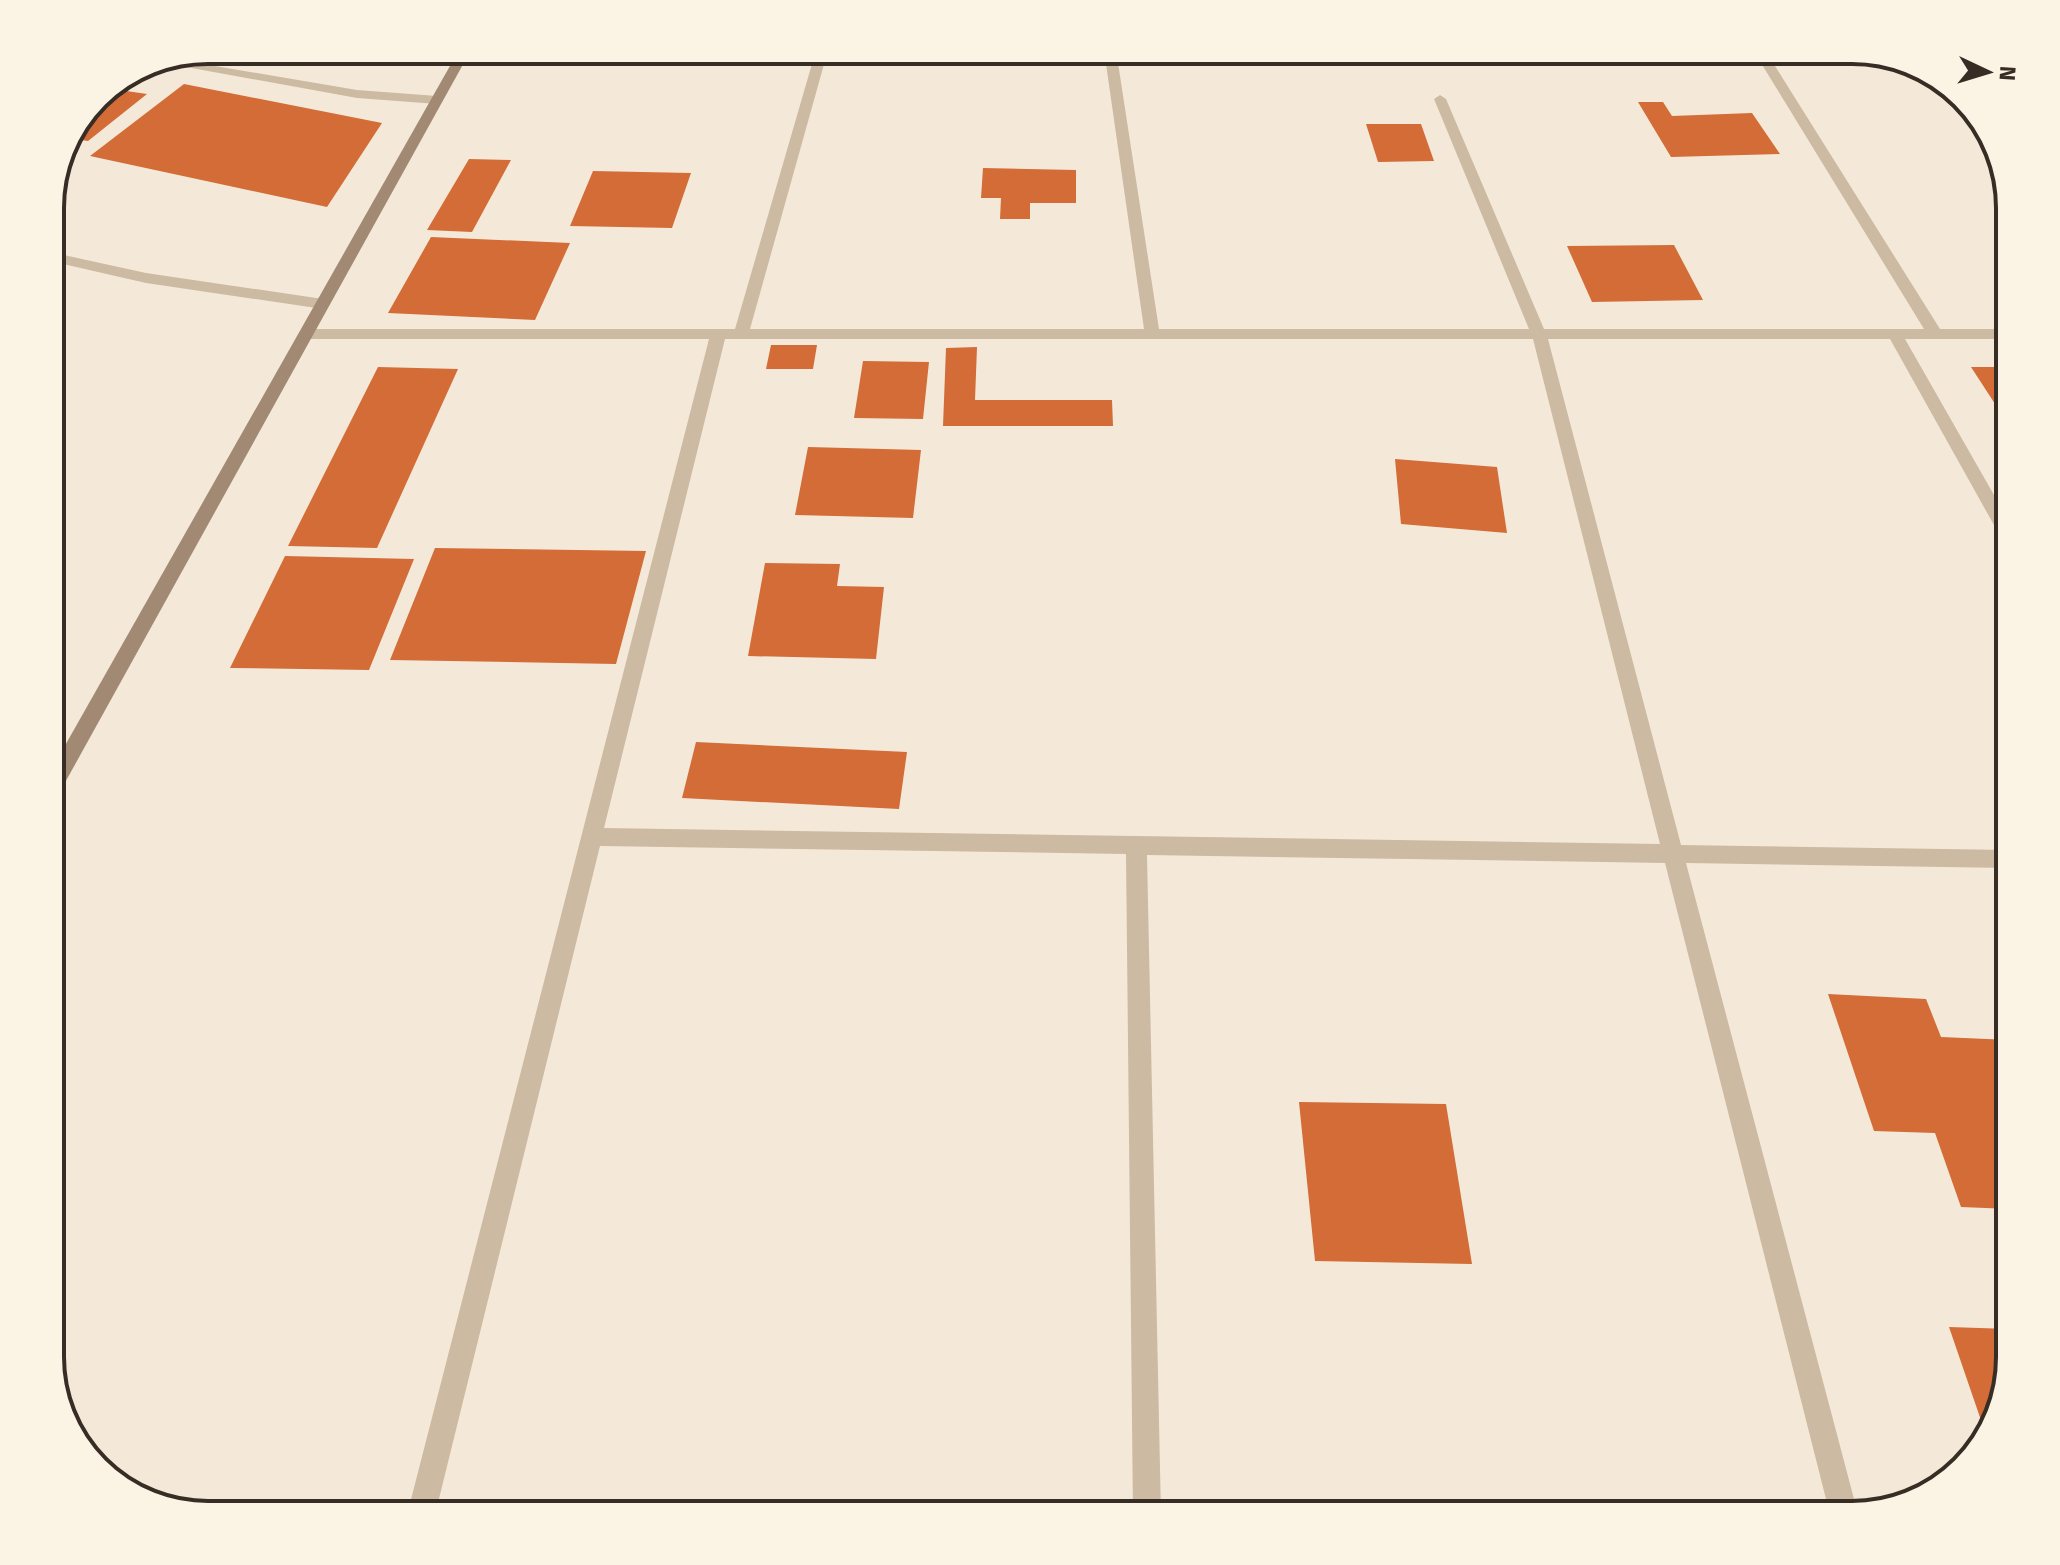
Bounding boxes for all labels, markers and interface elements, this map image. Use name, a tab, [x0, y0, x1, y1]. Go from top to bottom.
north arrow	[1948, 32, 2028, 112]
text: N	[1993, 65, 2021, 82]

